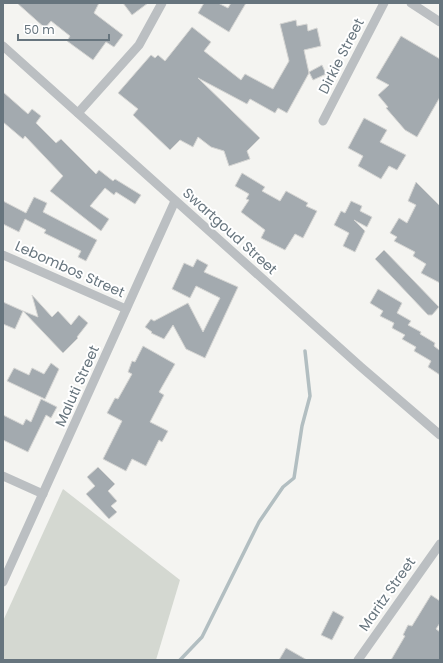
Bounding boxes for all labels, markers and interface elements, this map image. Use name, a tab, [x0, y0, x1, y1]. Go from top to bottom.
street label: Dirkie Street	[313, 15, 369, 97]
scale bar	[18, 16, 109, 42]
text: 50 m	[24, 21, 55, 38]
street label: Swartgoud Street	[178, 183, 282, 279]
street label: Lebombos Street	[12, 236, 128, 302]
street label: Maluti Street	[50, 342, 104, 430]
street label: Maritz Street	[354, 553, 420, 635]

